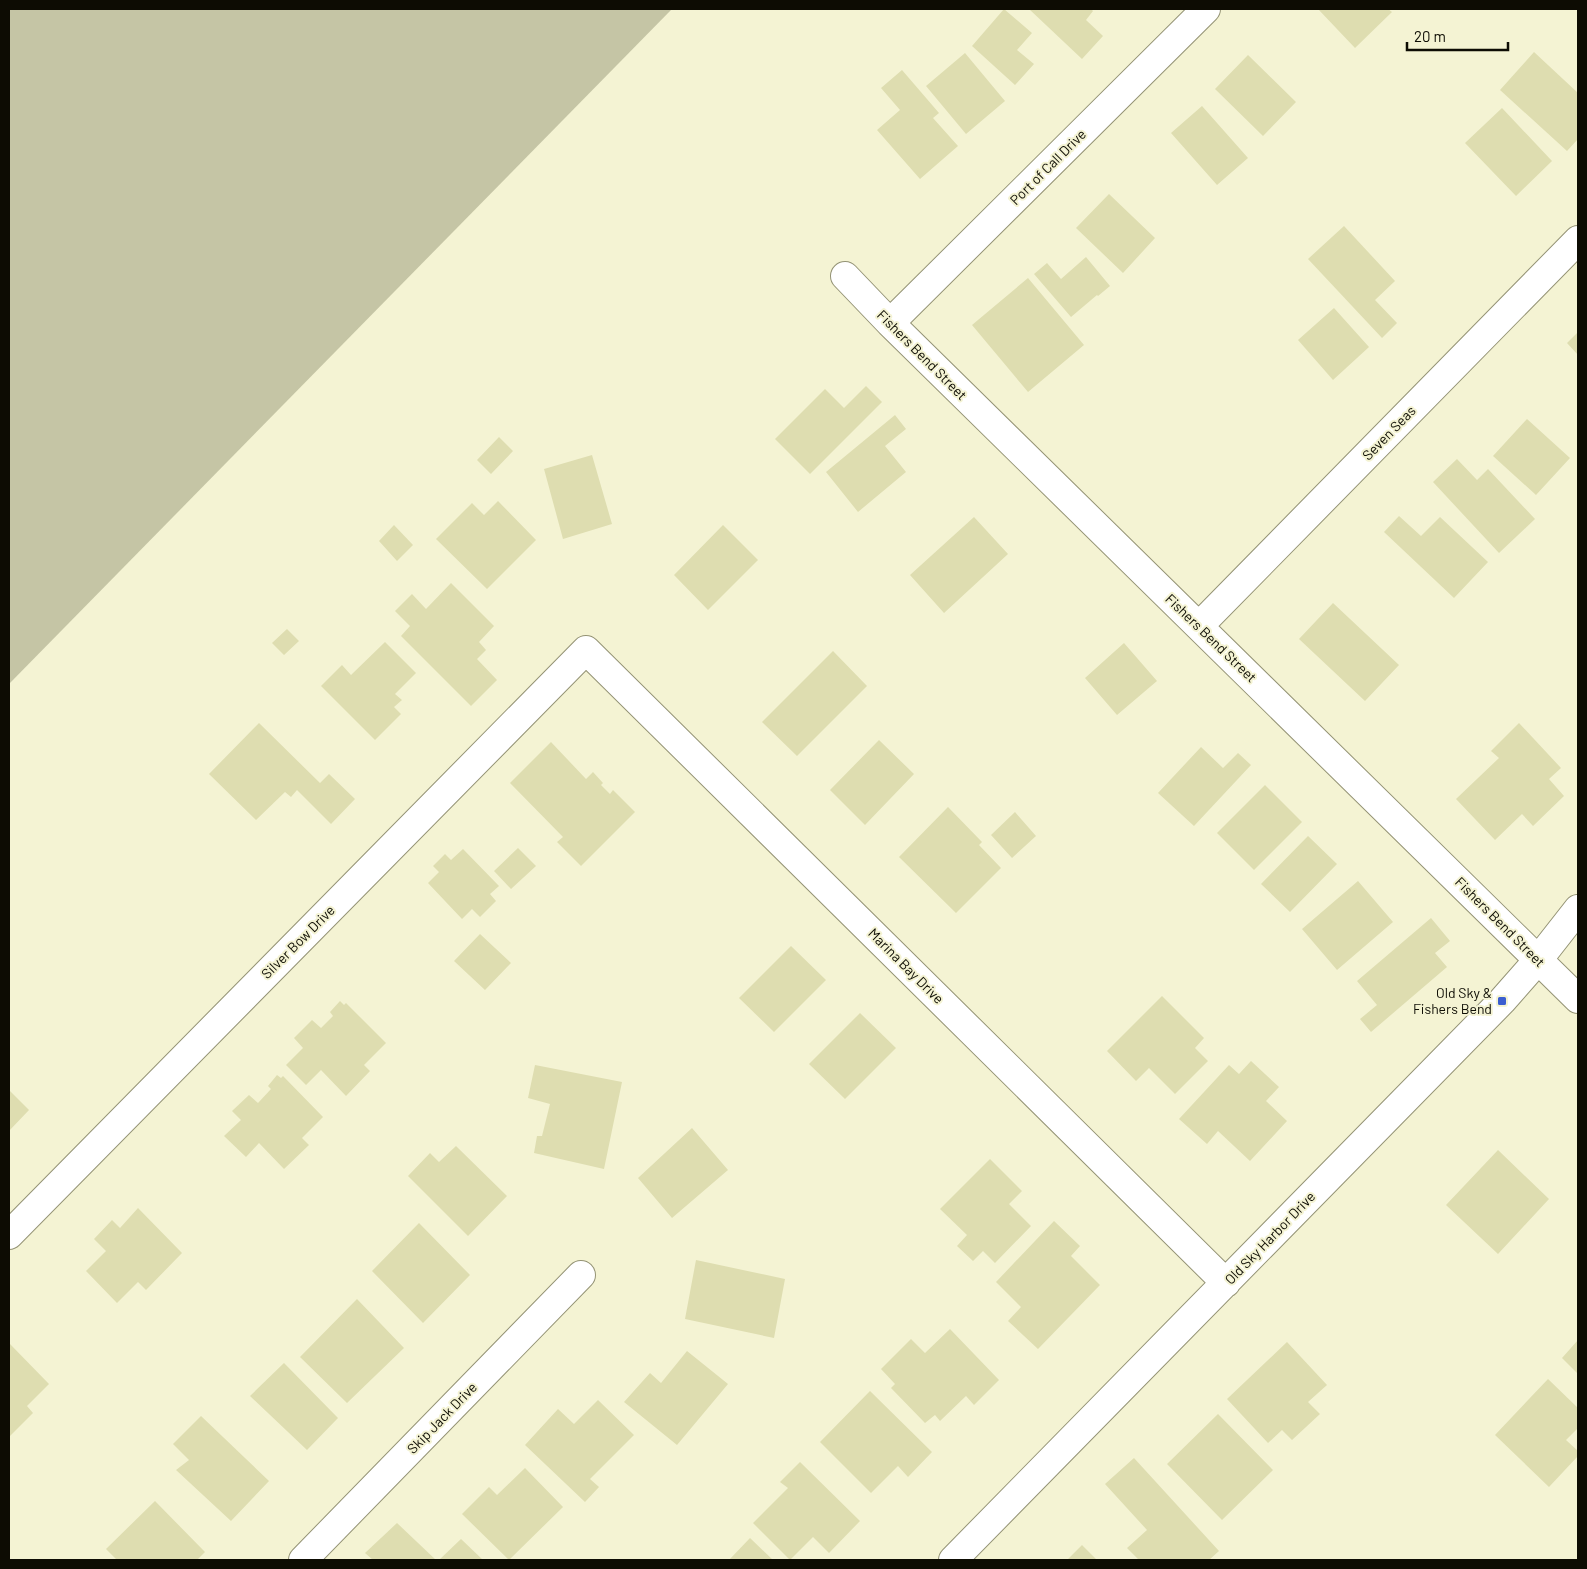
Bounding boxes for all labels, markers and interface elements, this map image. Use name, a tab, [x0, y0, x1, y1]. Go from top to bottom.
scale bar	[1407, 20, 1508, 52]
text: 20 m	[1414, 27, 1446, 45]
street label: Port of Call Drive	[1006, 125, 1089, 208]
street label: Fishers Bend Street	[874, 306, 971, 403]
street label: Seven Seas	[1359, 402, 1419, 463]
street label: Fishers Bend Street	[1162, 590, 1260, 685]
street label: Fishers Bend Street	[1452, 873, 1549, 970]
street label: Silver Bow Drive	[257, 901, 338, 982]
street label: Marina Bay Drive	[865, 924, 948, 1007]
place label: Old Sky & Fishers Bend	[1413, 984, 1492, 1017]
marker: Old Sky & Fishers Bend	[1496, 995, 1508, 1007]
street label: Old Sky Harbor Drive	[1221, 1188, 1318, 1288]
street label: Skip Jack Drive	[403, 1378, 480, 1457]

